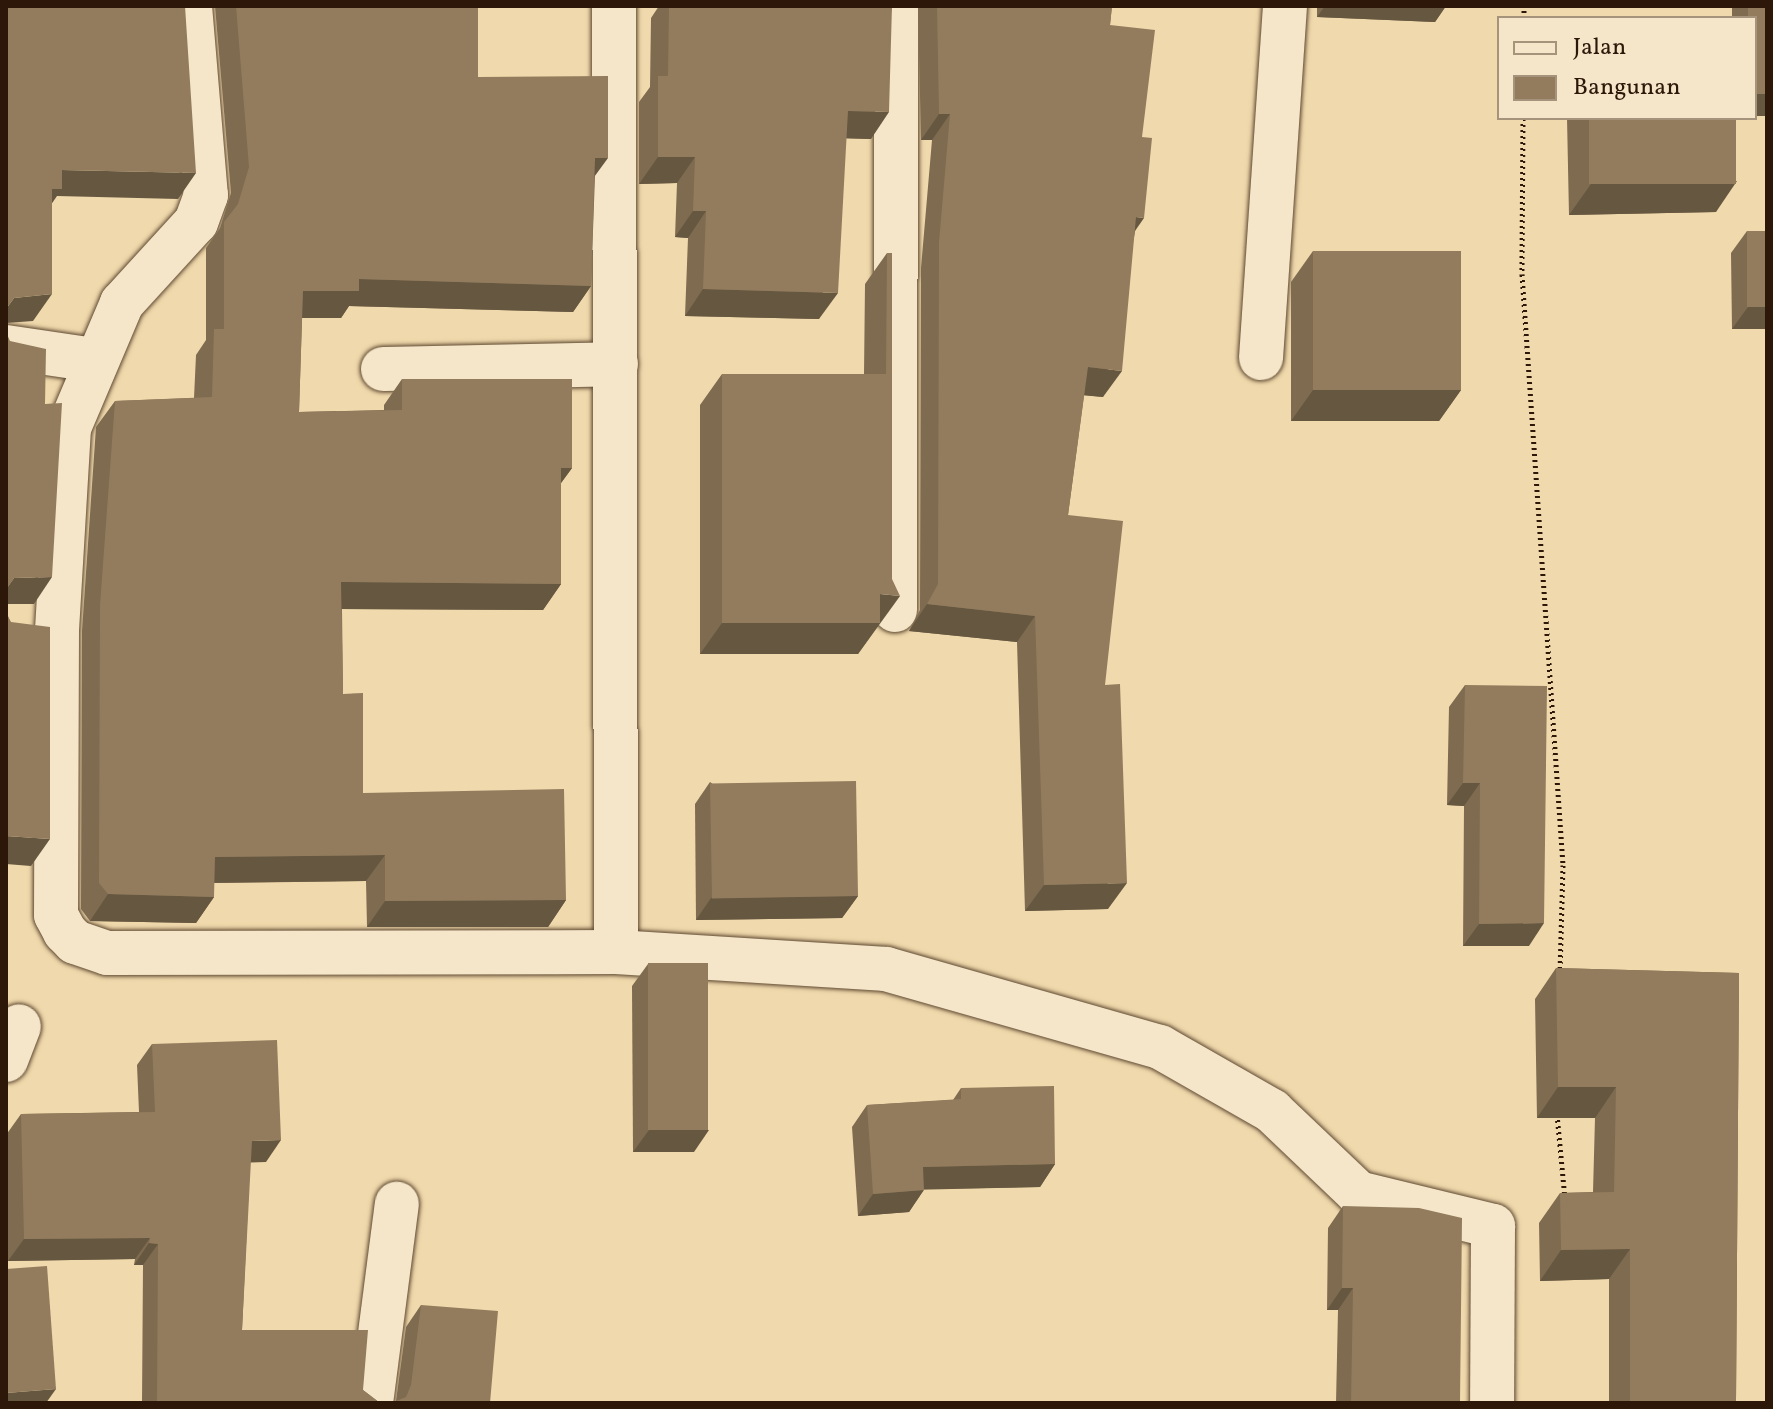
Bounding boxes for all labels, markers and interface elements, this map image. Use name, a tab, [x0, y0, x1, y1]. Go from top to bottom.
legend	[1497, 16, 1757, 120]
text: Jalan	[1573, 31, 1626, 65]
text: Bangunan	[1573, 71, 1681, 105]

